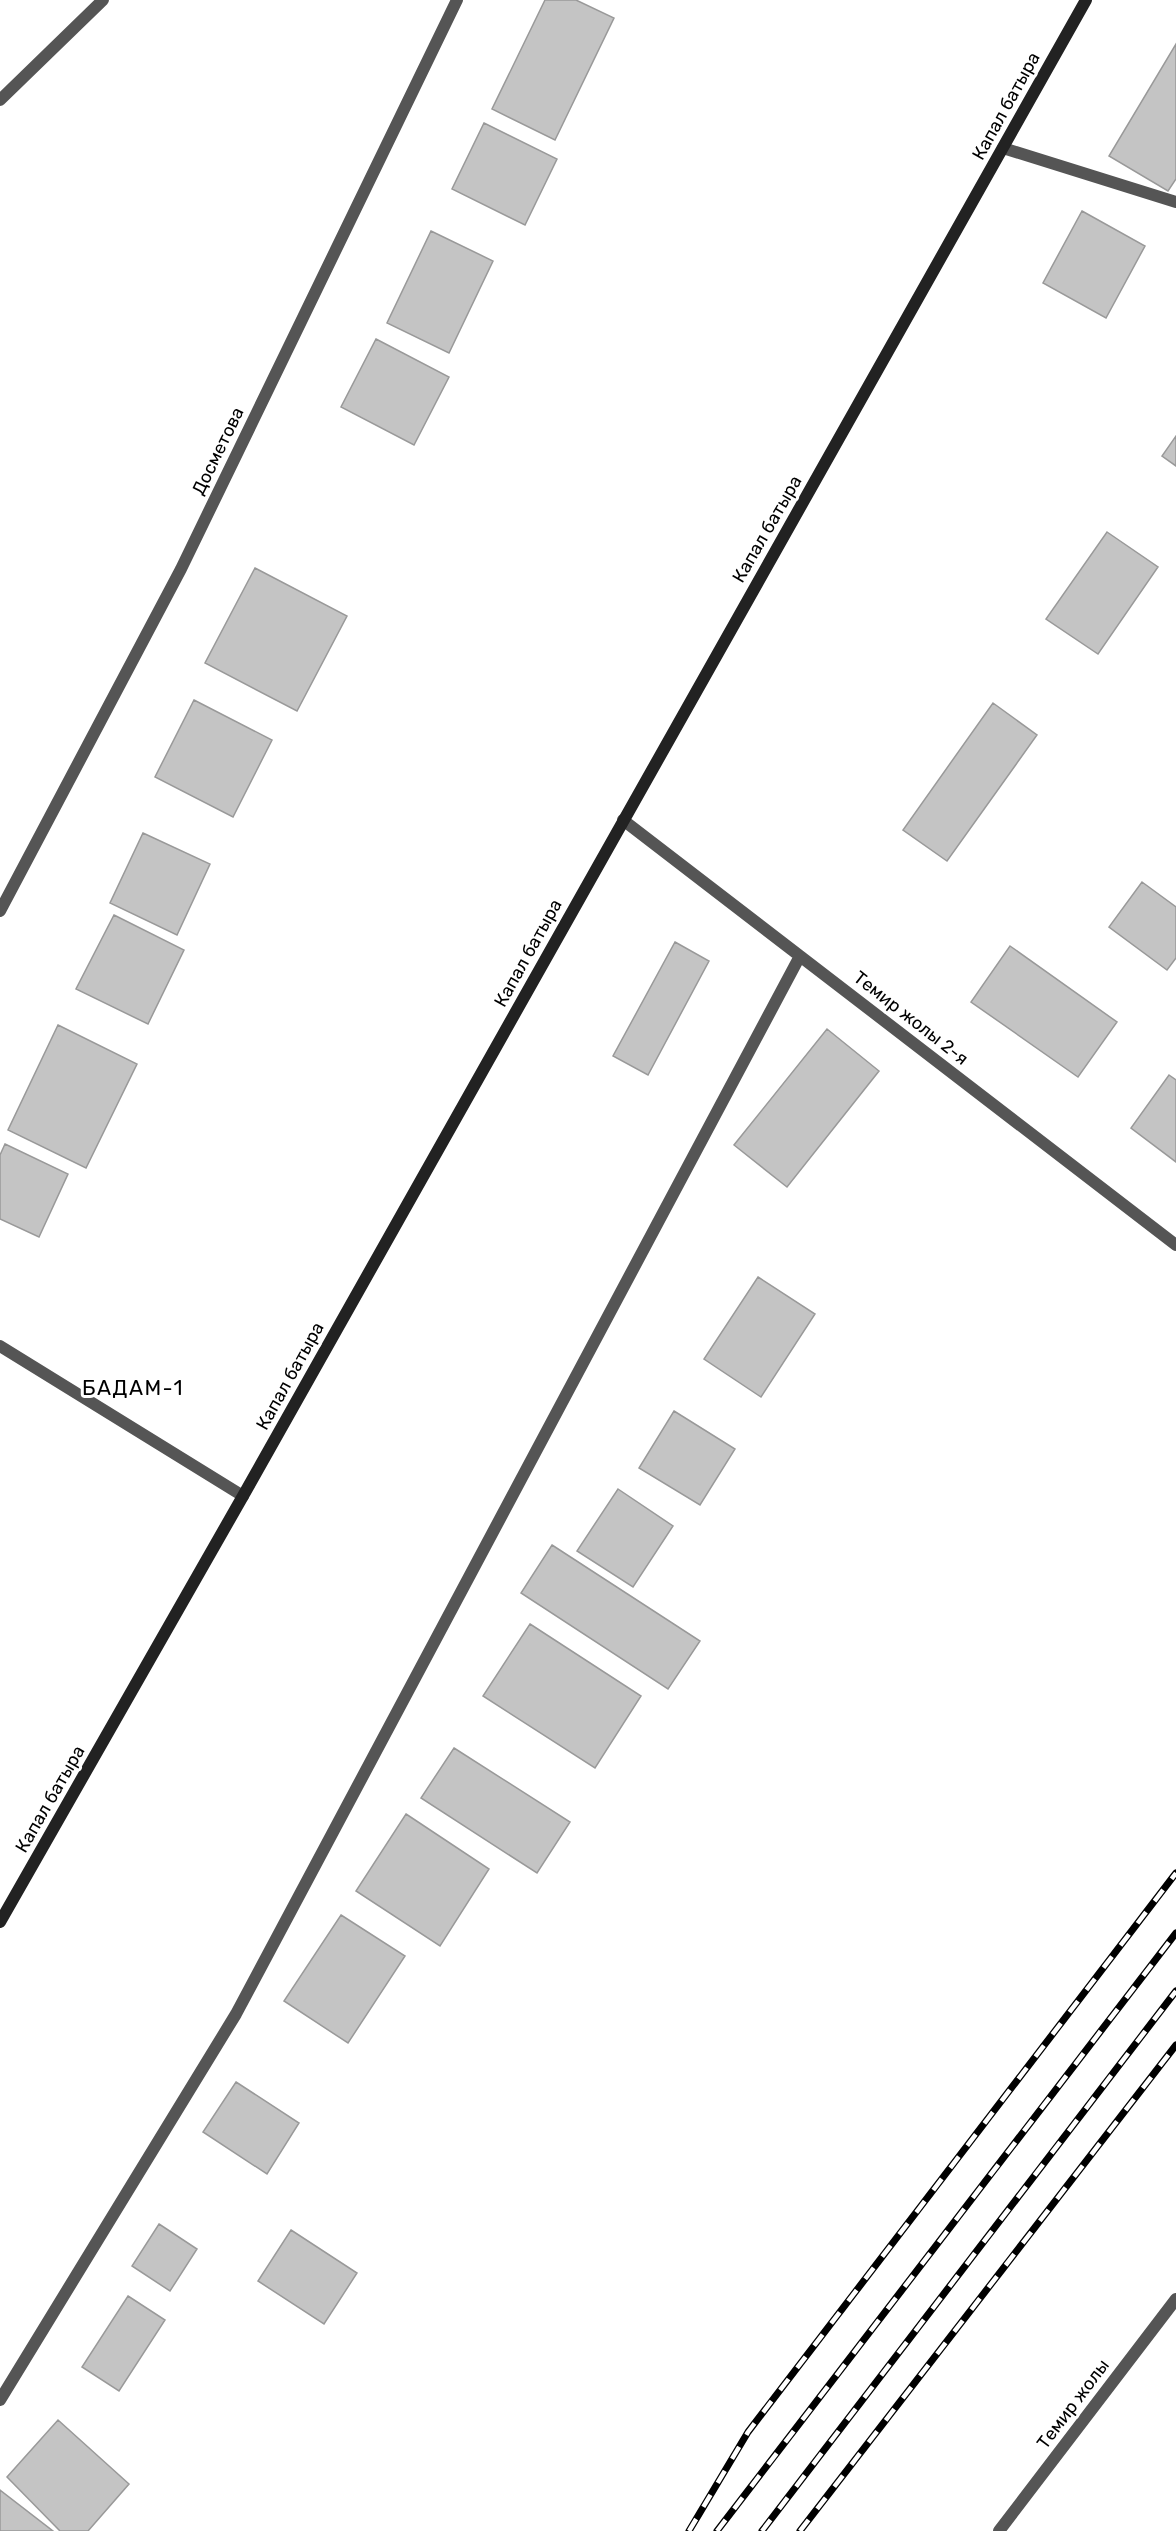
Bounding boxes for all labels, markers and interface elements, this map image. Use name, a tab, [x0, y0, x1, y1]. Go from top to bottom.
street label: Капал батыра	[967, 48, 1045, 164]
street label: Досметова	[187, 404, 249, 498]
street label: Капал батыра	[727, 472, 807, 586]
street label: Капал батыра	[489, 895, 567, 1011]
street label: Темир жолы 2-я	[849, 966, 973, 1070]
street label: Капал батыра	[251, 1318, 329, 1434]
district label: БАДАМ-1	[82, 1375, 184, 1400]
street label: Капал батыра	[10, 1742, 90, 1856]
street label: Темир жолы	[1032, 2355, 1114, 2453]

